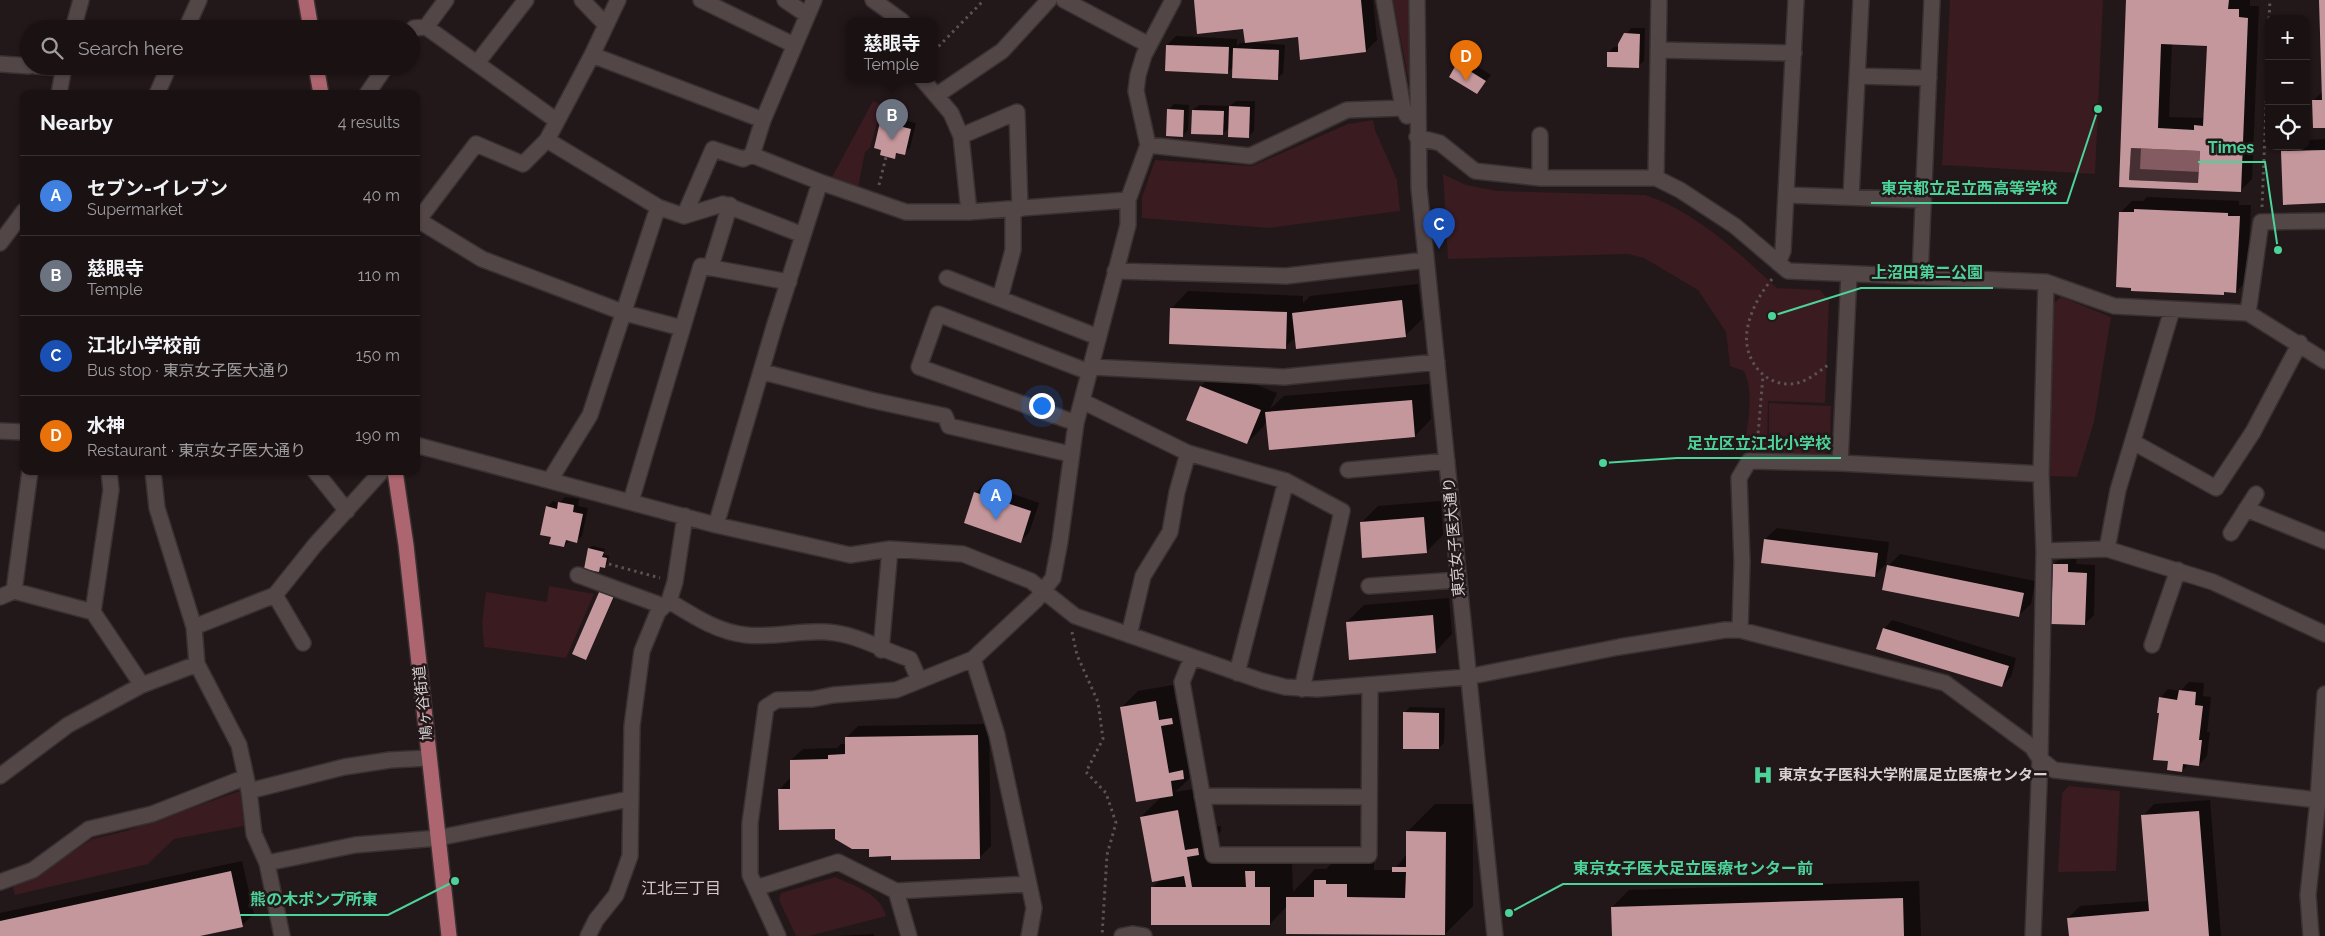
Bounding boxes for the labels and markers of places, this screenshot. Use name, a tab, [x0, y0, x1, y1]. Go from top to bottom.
pin: D	[1450, 40, 1482, 81]
pin: B	[876, 99, 908, 140]
callout: Times	[2198, 131, 2265, 162]
callout: 東京都立足立西高等学校	[1871, 172, 2067, 203]
pin: C	[1423, 208, 1455, 249]
callout: 上沼田第二公園	[1861, 257, 1993, 288]
callout: 足立区立江北小学校	[1677, 427, 1841, 458]
pin: A	[980, 479, 1012, 520]
hospital icon: 東京女子医科大学附属足立医療センター	[1752, 764, 1774, 786]
place label: 東京女子医科大学附属足立医療センター	[1778, 766, 2048, 784]
callout: 東京女子医大足立医療センター前	[1563, 853, 1823, 884]
callout: 熊の木ポンプ所東	[240, 884, 388, 915]

